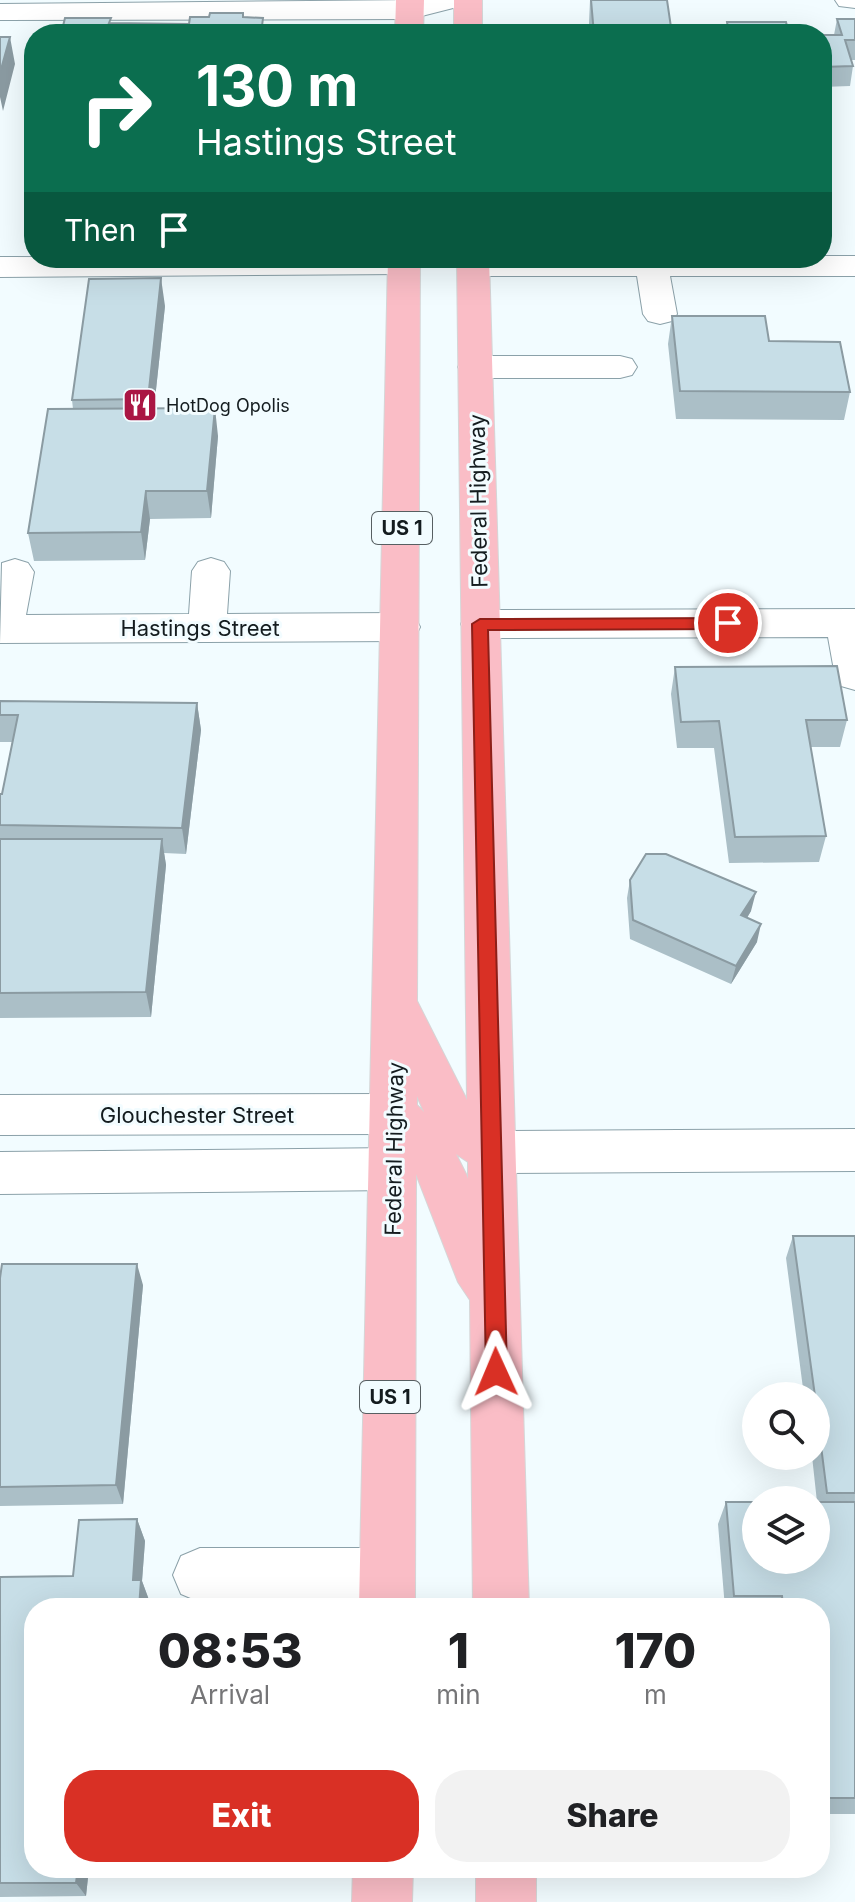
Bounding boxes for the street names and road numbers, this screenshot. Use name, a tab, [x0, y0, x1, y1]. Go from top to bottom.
street label: Federal Highway	[463, 414, 493, 588]
road number: US 1	[372, 512, 432, 544]
street label: Hastings Street	[120, 615, 280, 641]
street label: Federal Highway	[379, 1062, 409, 1236]
street label: Glouchester Street	[100, 1102, 294, 1128]
road number: US 1	[360, 1381, 420, 1413]

